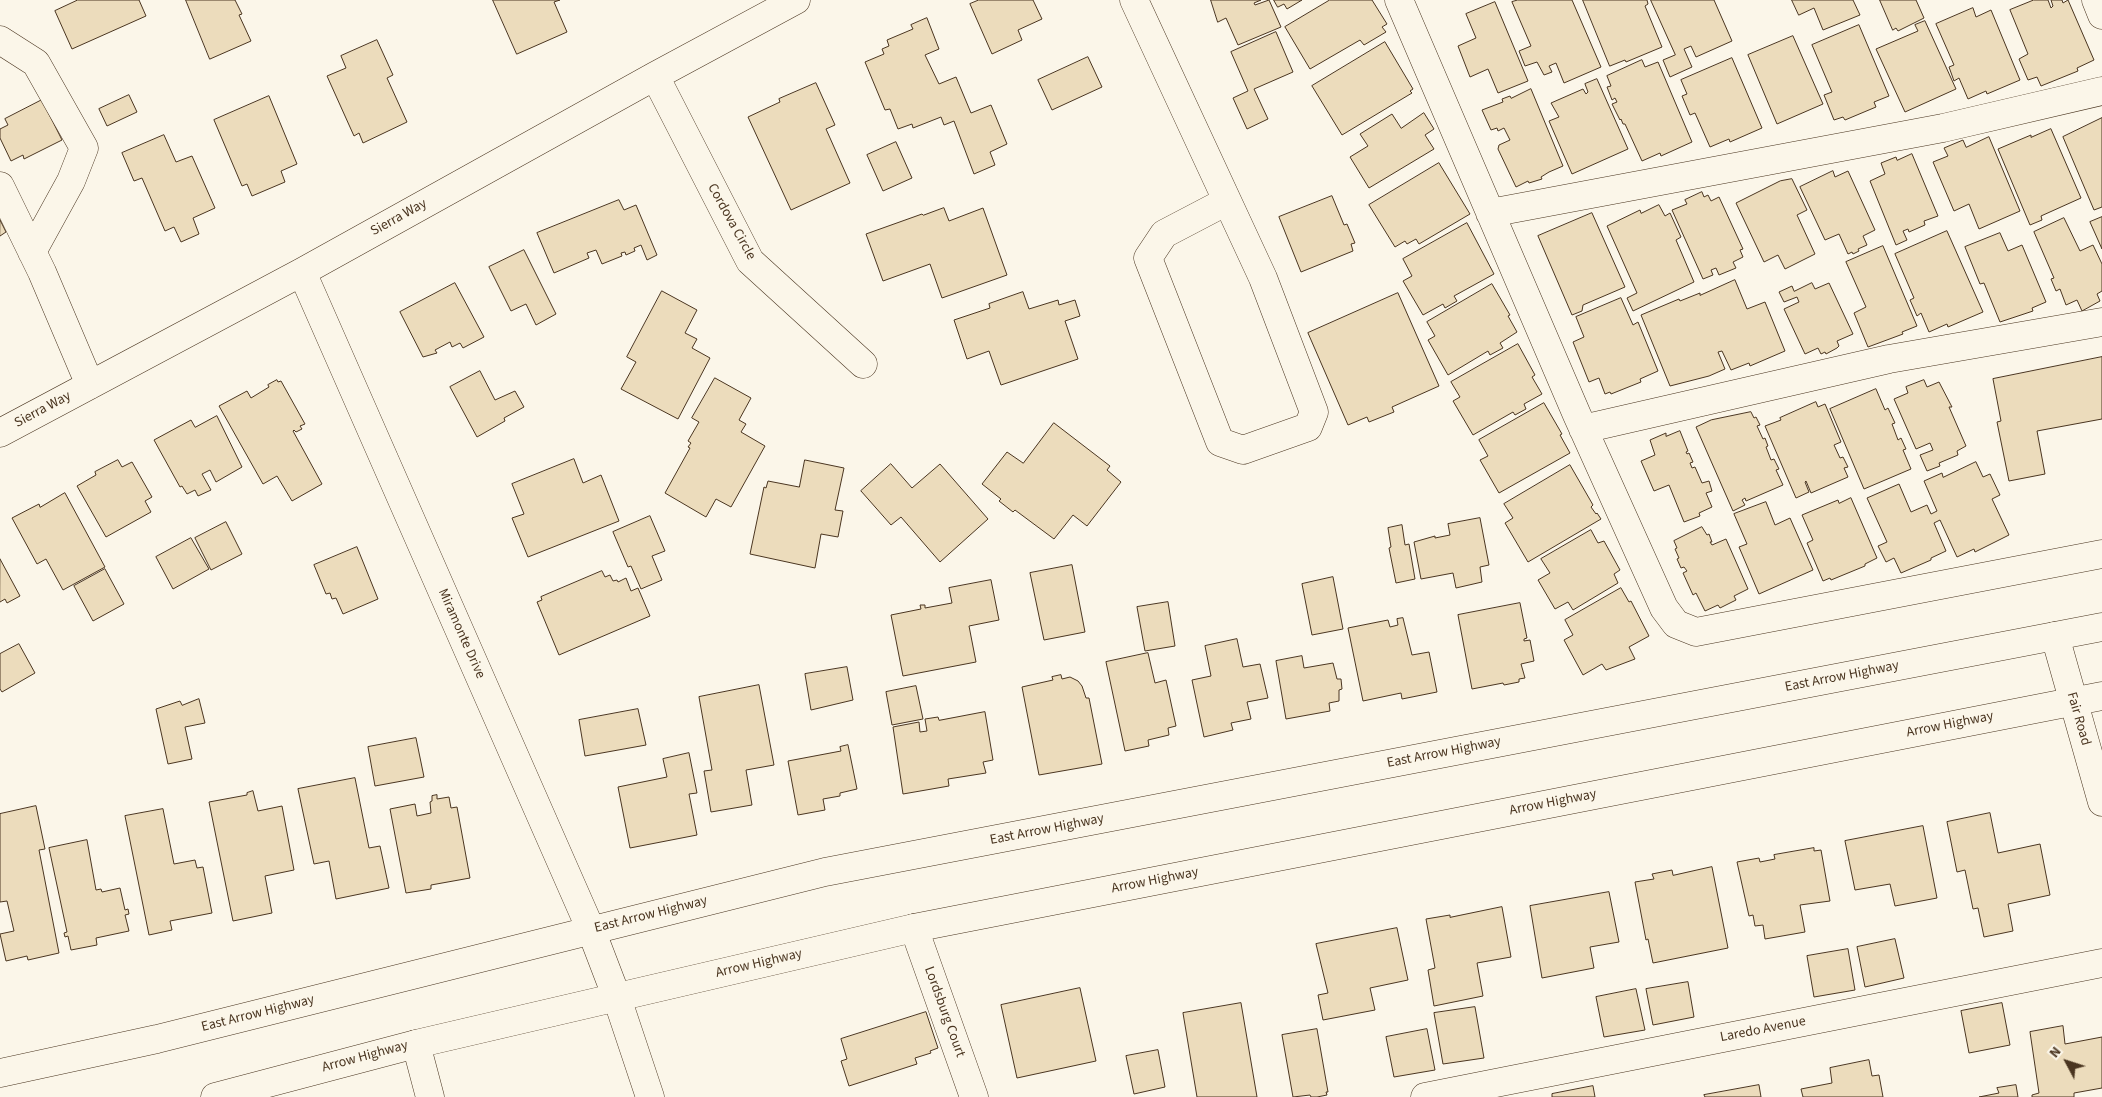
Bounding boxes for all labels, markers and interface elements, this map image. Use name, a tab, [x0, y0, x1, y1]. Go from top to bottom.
street label: Cordova Circle	[703, 181, 759, 263]
street label: Sierra Way	[368, 196, 430, 240]
street label: Sierra Way	[12, 388, 74, 432]
street label: Miramonte Drive	[434, 586, 488, 682]
street label: East Arrow Highway	[1784, 658, 1900, 696]
street label: Fair Road	[2062, 690, 2094, 748]
street label: Arrow Highway	[1905, 708, 1995, 742]
street label: East Arrow Highway	[1386, 734, 1502, 772]
street label: Arrow Highway	[1508, 786, 1598, 820]
street label: East Arrow Highway	[989, 811, 1105, 849]
street label: Arrow Highway	[1110, 864, 1200, 898]
street label: East Arrow Highway	[593, 893, 709, 937]
street label: Arrow Highway	[714, 946, 804, 982]
street label: Lordsburg Court	[920, 964, 968, 1060]
street label: East Arrow Highway	[200, 992, 316, 1036]
street label: Laredo Avenue	[1719, 1013, 1807, 1047]
street label: Arrow Highway	[320, 1037, 410, 1077]
north arrow	[2042, 1037, 2092, 1087]
text: N	[2045, 1042, 2066, 1062]

